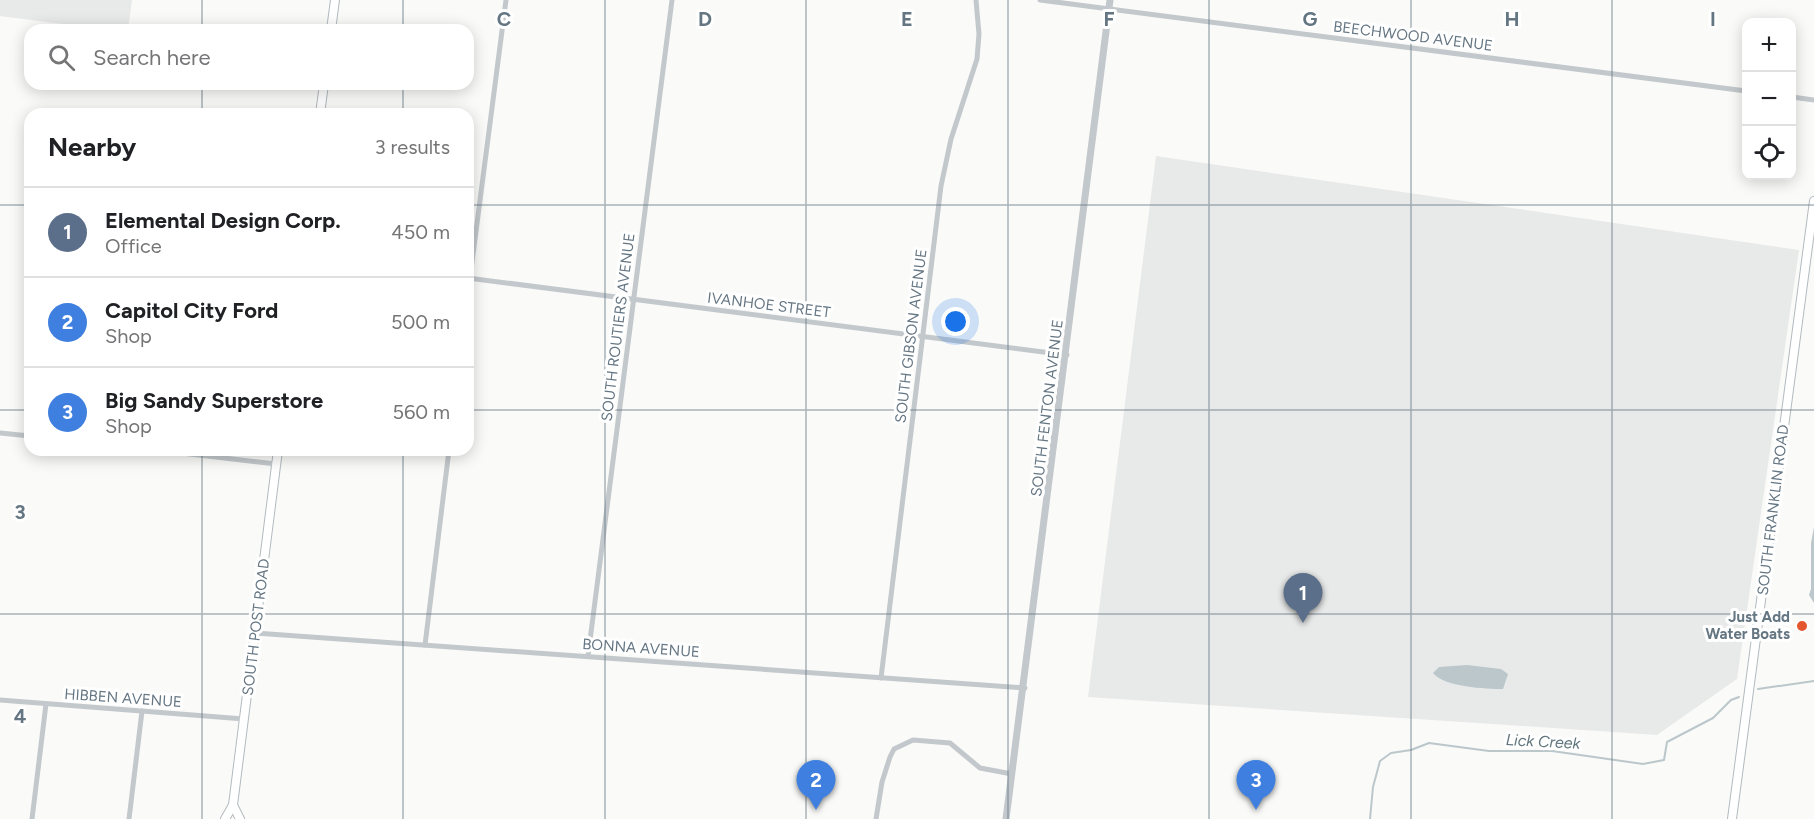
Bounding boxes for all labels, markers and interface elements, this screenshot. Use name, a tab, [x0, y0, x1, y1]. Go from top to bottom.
text: C	[497, 7, 511, 31]
text: D	[698, 7, 712, 31]
text: E	[901, 7, 913, 31]
text: F	[1103, 7, 1115, 31]
text: G	[1303, 7, 1318, 31]
text: H	[1505, 7, 1520, 31]
text: I	[1710, 7, 1716, 31]
street label: BEECHWOOD AVENUE	[1332, 17, 1494, 55]
map controls	[1742, 18, 1796, 180]
button: +	[1742, 18, 1796, 72]
search box	[24, 24, 474, 90]
icon: search	[45, 41, 78, 74]
text: Search here	[93, 44, 211, 71]
button: −	[1742, 72, 1796, 126]
button: locate	[1742, 126, 1796, 180]
text: Nearby	[48, 131, 136, 163]
text: 3 results	[375, 135, 450, 159]
text: Elemental Design Corp.	[105, 207, 341, 234]
text: 1	[63, 220, 72, 244]
text: 450 m	[391, 220, 450, 244]
street label: SOUTH ROUTIERS AVENUE	[598, 232, 638, 422]
text: Office	[105, 234, 162, 258]
street label: SOUTH GIBSON AVENUE	[891, 248, 931, 424]
street label: IVANHOE STREET	[706, 289, 832, 322]
text: Capitol City Ford	[105, 297, 278, 324]
your location	[941, 307, 970, 336]
text: 2	[62, 310, 73, 334]
text: 500 m	[391, 310, 450, 334]
street label: SOUTH FENTON AVENUE	[1027, 318, 1067, 498]
text: Shop	[105, 324, 152, 348]
text: Big Sandy Superstore	[105, 387, 323, 414]
text: 3	[62, 400, 73, 424]
text: 560 m	[392, 400, 450, 424]
text: Shop	[105, 414, 152, 438]
street label: SOUTH FRANKLIN ROAD	[1754, 424, 1792, 596]
text: 3	[14, 500, 26, 524]
street label: SOUTH POST ROAD	[239, 558, 273, 696]
pin: 1	[1284, 574, 1322, 623]
place label: Just Add Water Boats	[1705, 608, 1790, 643]
marker: Just Add Water Boats	[1795, 619, 1809, 633]
street label: BONNA AVENUE	[582, 635, 700, 661]
street label: HIBBEN AVENUE	[64, 685, 182, 711]
text: 4	[14, 704, 27, 728]
water label: Lick Creek	[1505, 730, 1582, 753]
pin: 2	[796, 760, 836, 810]
pin: 3	[1236, 760, 1276, 810]

